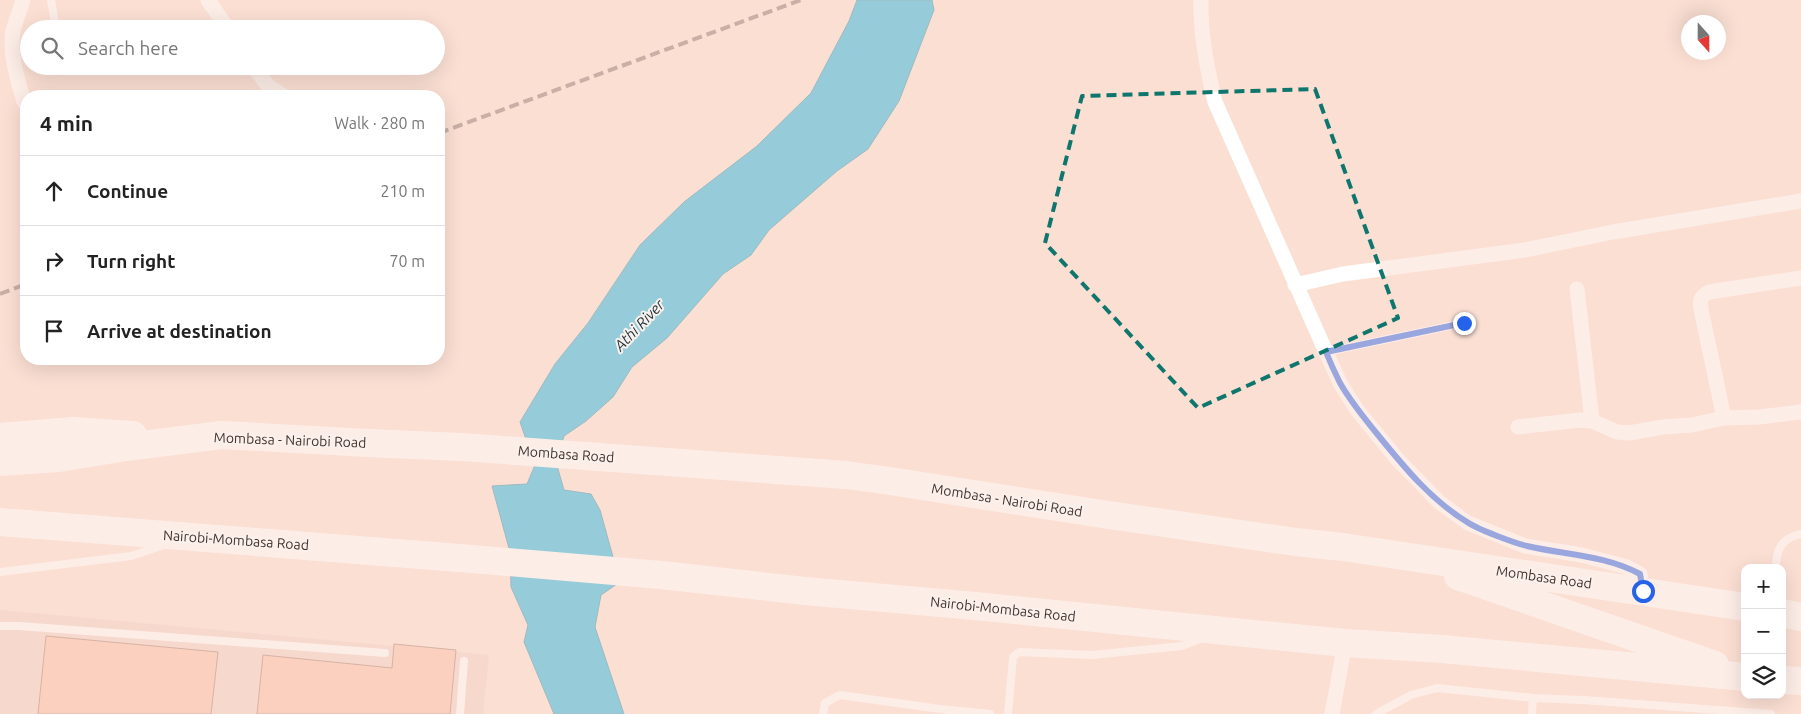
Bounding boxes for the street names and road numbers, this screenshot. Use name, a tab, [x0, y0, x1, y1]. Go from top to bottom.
street label: Mombasa - Nairobi Road	[213, 429, 367, 451]
street label: Mombasa Road	[517, 443, 615, 465]
street label: Mombasa - Nairobi Road	[930, 480, 1084, 520]
street label: Nairobi-Mombasa Road	[162, 527, 310, 553]
street label: Mombasa Road	[1495, 562, 1593, 592]
street label: Nairobi-Mombasa Road	[929, 593, 1077, 625]

